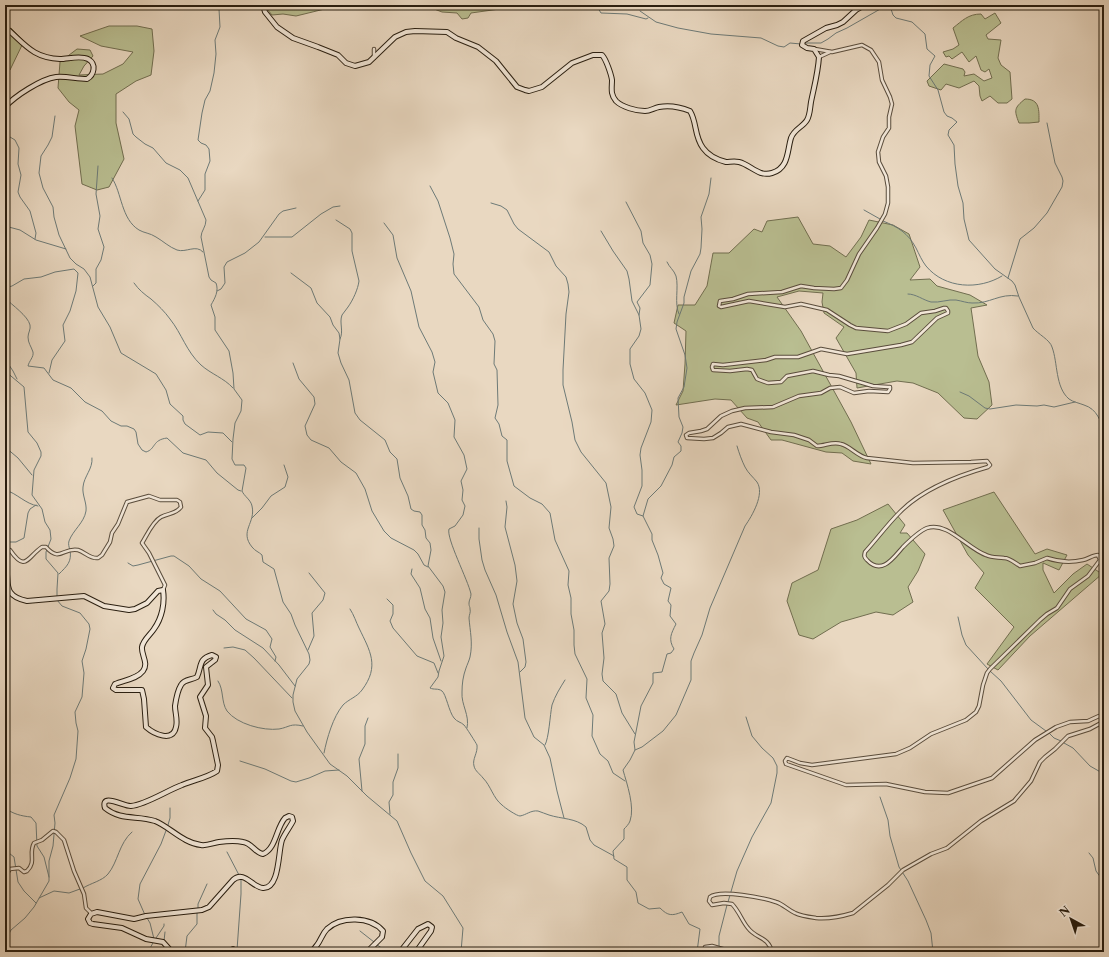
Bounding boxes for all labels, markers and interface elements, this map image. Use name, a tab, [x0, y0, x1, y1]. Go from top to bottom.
north arrow	[1051, 899, 1091, 939]
text: N	[1056, 903, 1073, 920]

